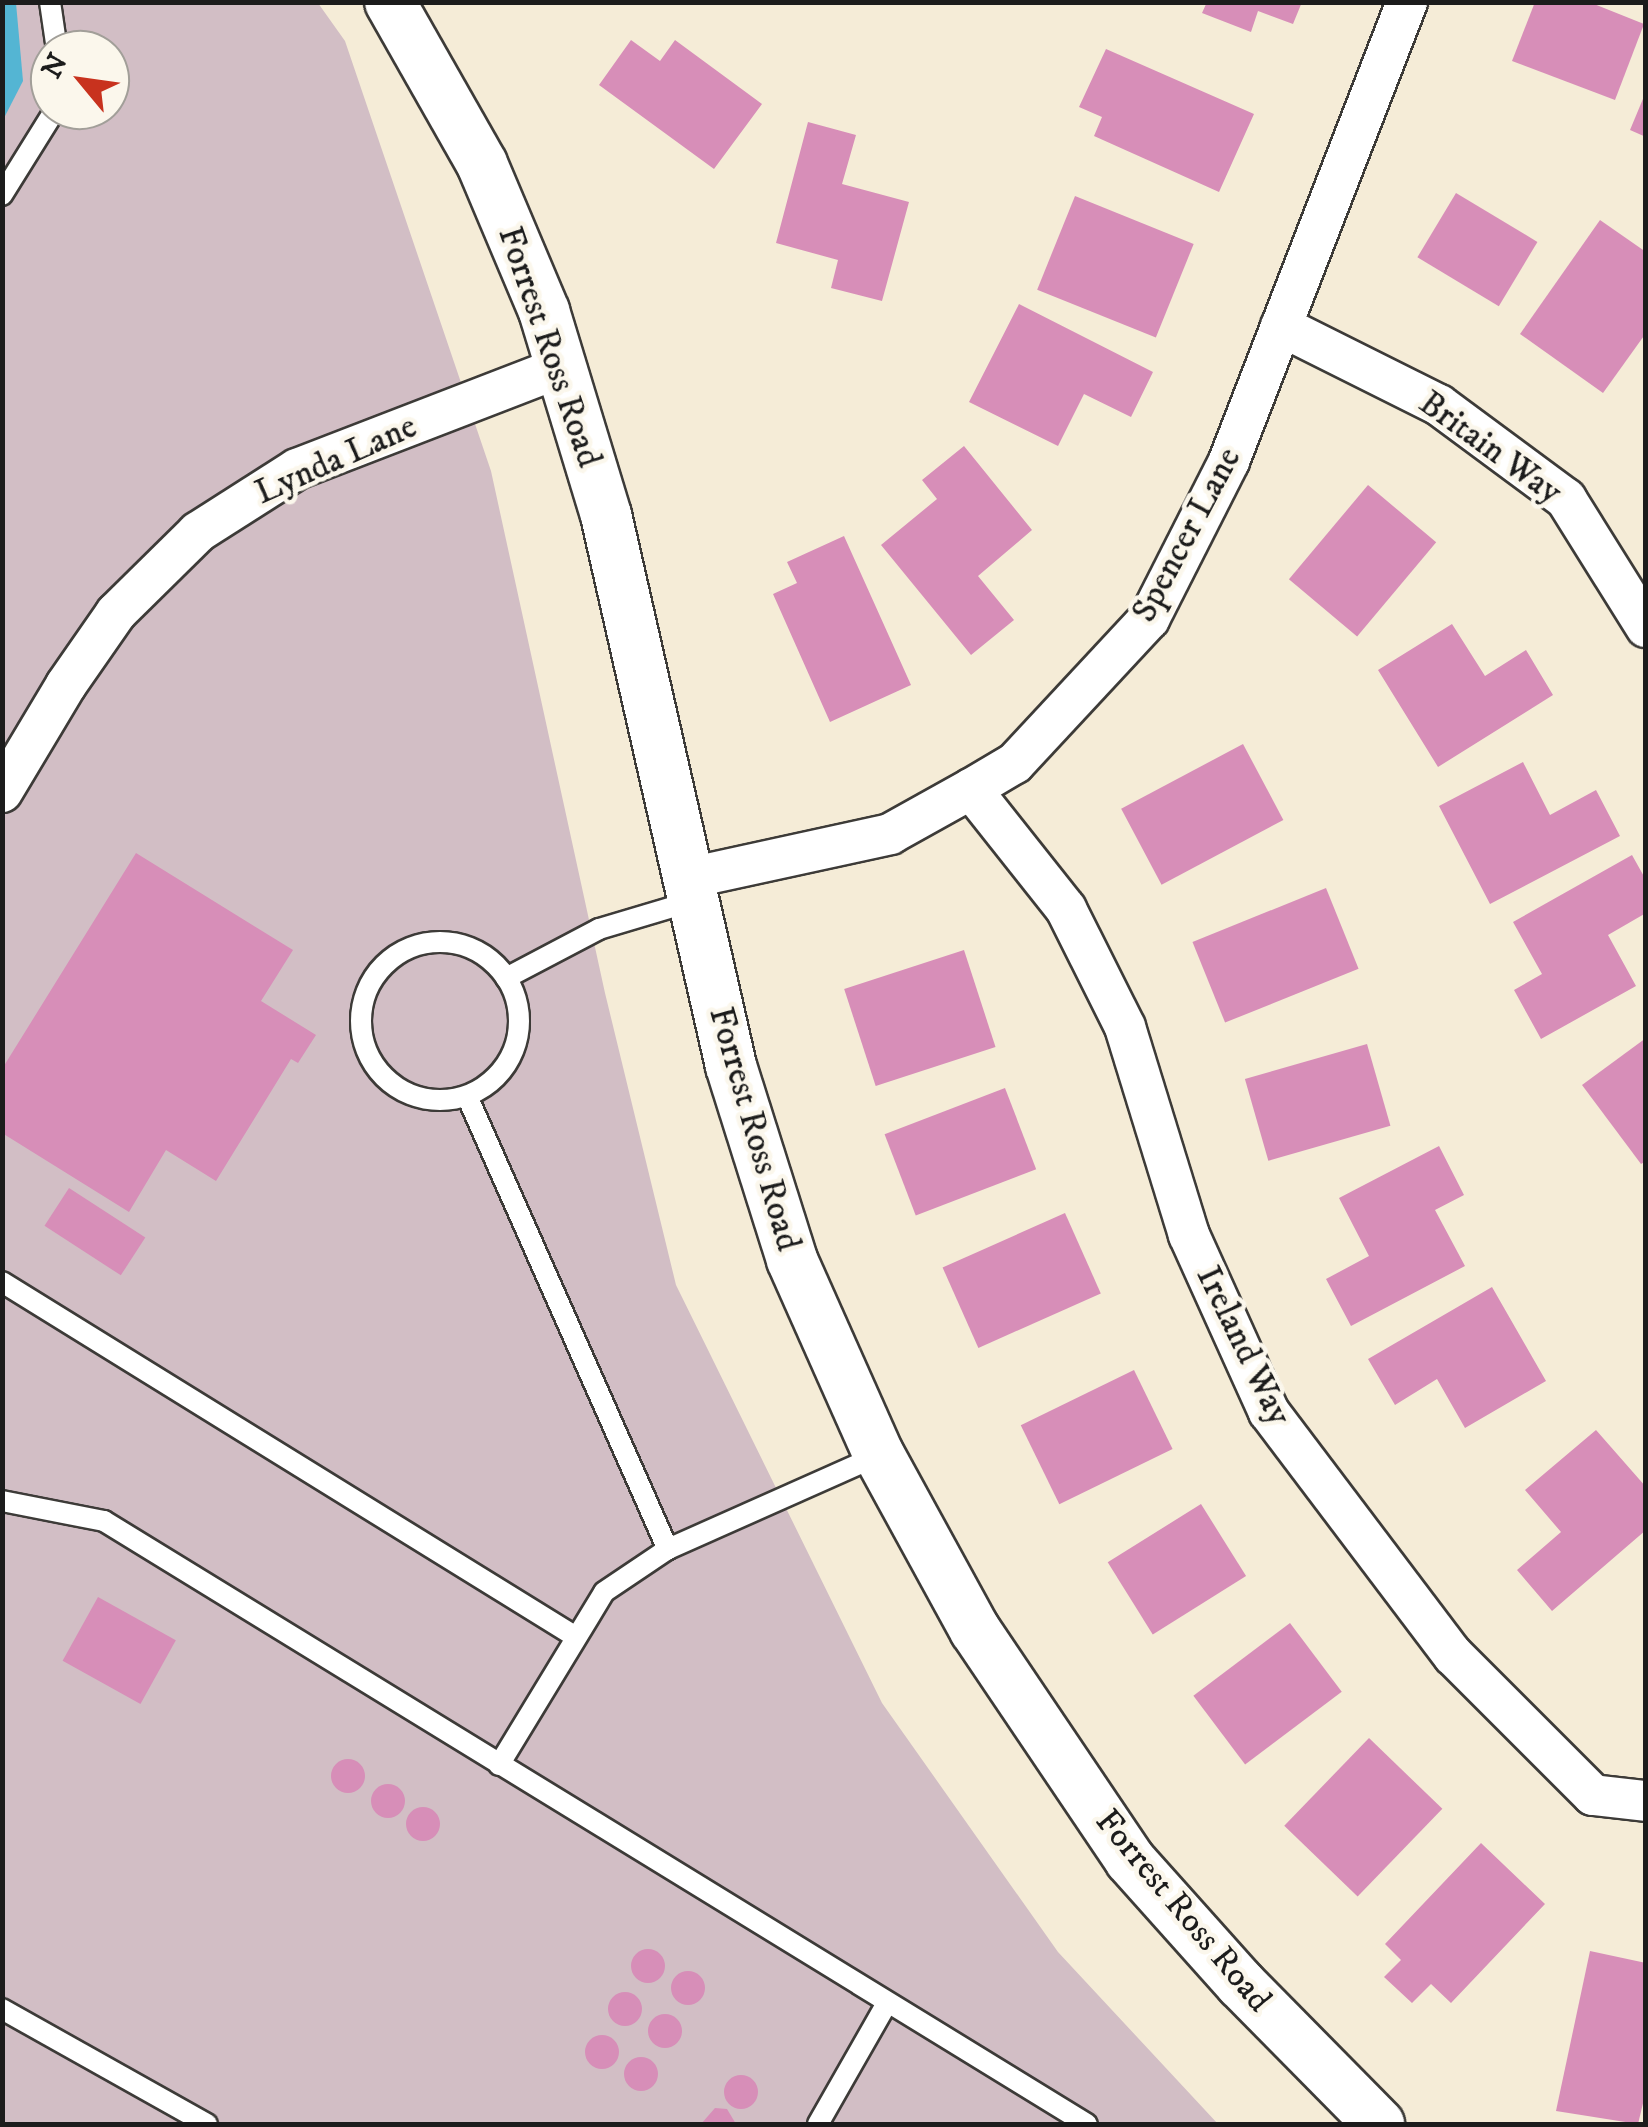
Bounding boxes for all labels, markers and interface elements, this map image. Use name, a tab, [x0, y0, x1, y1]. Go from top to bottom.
north arrow	[30, 30, 130, 130]
text: N	[34, 48, 76, 85]
street label: Forrest Ross Road	[488, 221, 610, 473]
street label: Britain Way	[1410, 382, 1570, 514]
street label: Lynda Lane	[249, 406, 423, 514]
street label: Spencer Lane	[1124, 441, 1250, 629]
street label: Forrest Ross Road	[699, 1002, 809, 1256]
street label: Ireland Way	[1186, 1260, 1300, 1432]
street label: Forrest Ross Road	[1086, 1801, 1280, 2021]

